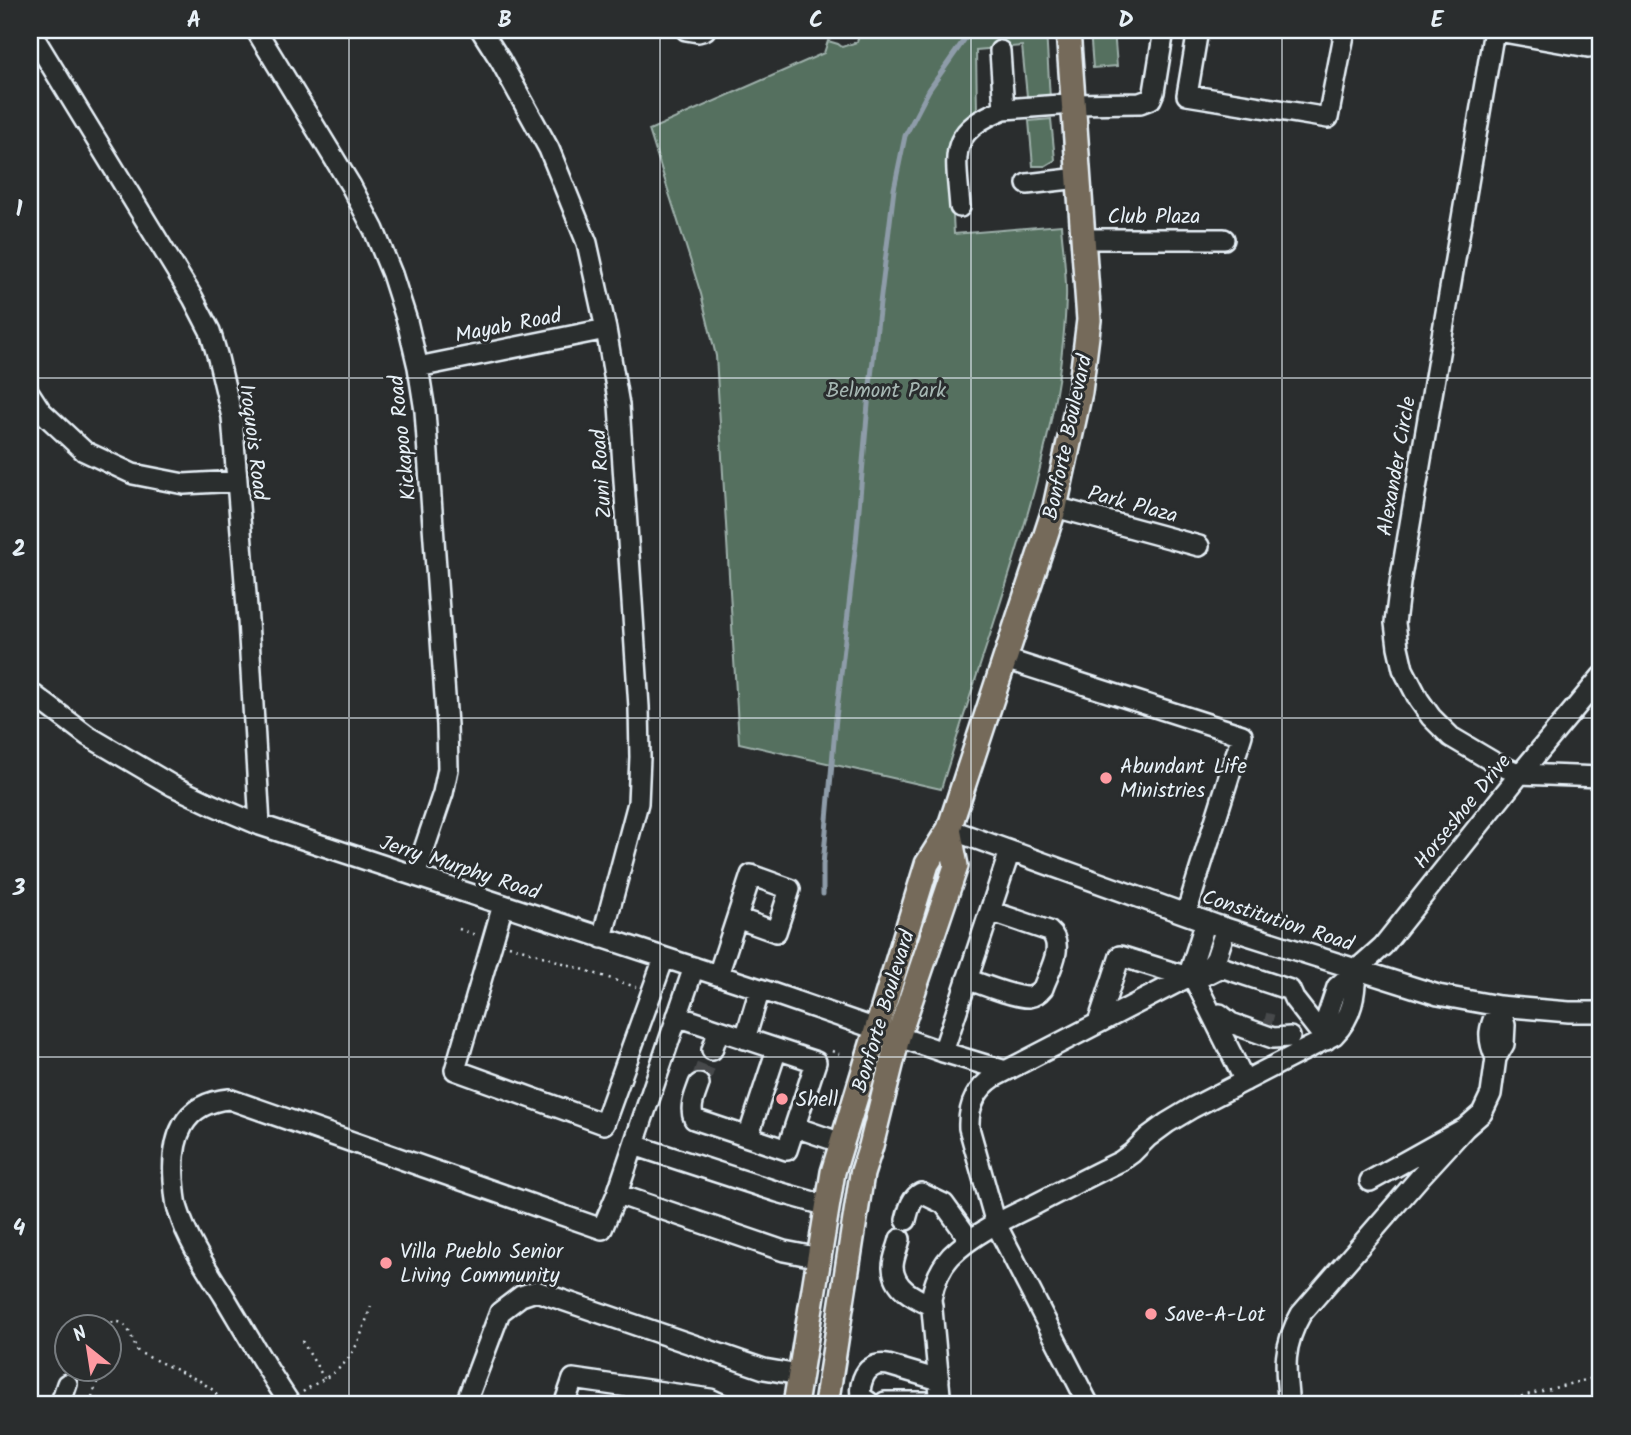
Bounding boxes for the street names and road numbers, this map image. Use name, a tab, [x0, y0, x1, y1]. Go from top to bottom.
street label: Club Plaza	[1108, 201, 1200, 234]
street label: Mayab Road	[452, 300, 565, 353]
street label: Bonforte Boulevard	[1035, 351, 1102, 523]
street label: Kickapoo Road	[380, 373, 426, 502]
street label: Iroquois Road	[229, 382, 276, 503]
street label: Alexander Circle	[1369, 393, 1426, 539]
street label: Zuni Road	[583, 427, 622, 520]
street label: Park Plaza	[1084, 478, 1181, 533]
street label: Horseshoe Drive	[1406, 747, 1520, 877]
street label: Jerry Murphy Road	[375, 827, 544, 910]
street label: Constitution Road	[1197, 881, 1358, 962]
street label: Bonforte Boulevard	[844, 926, 925, 1097]

